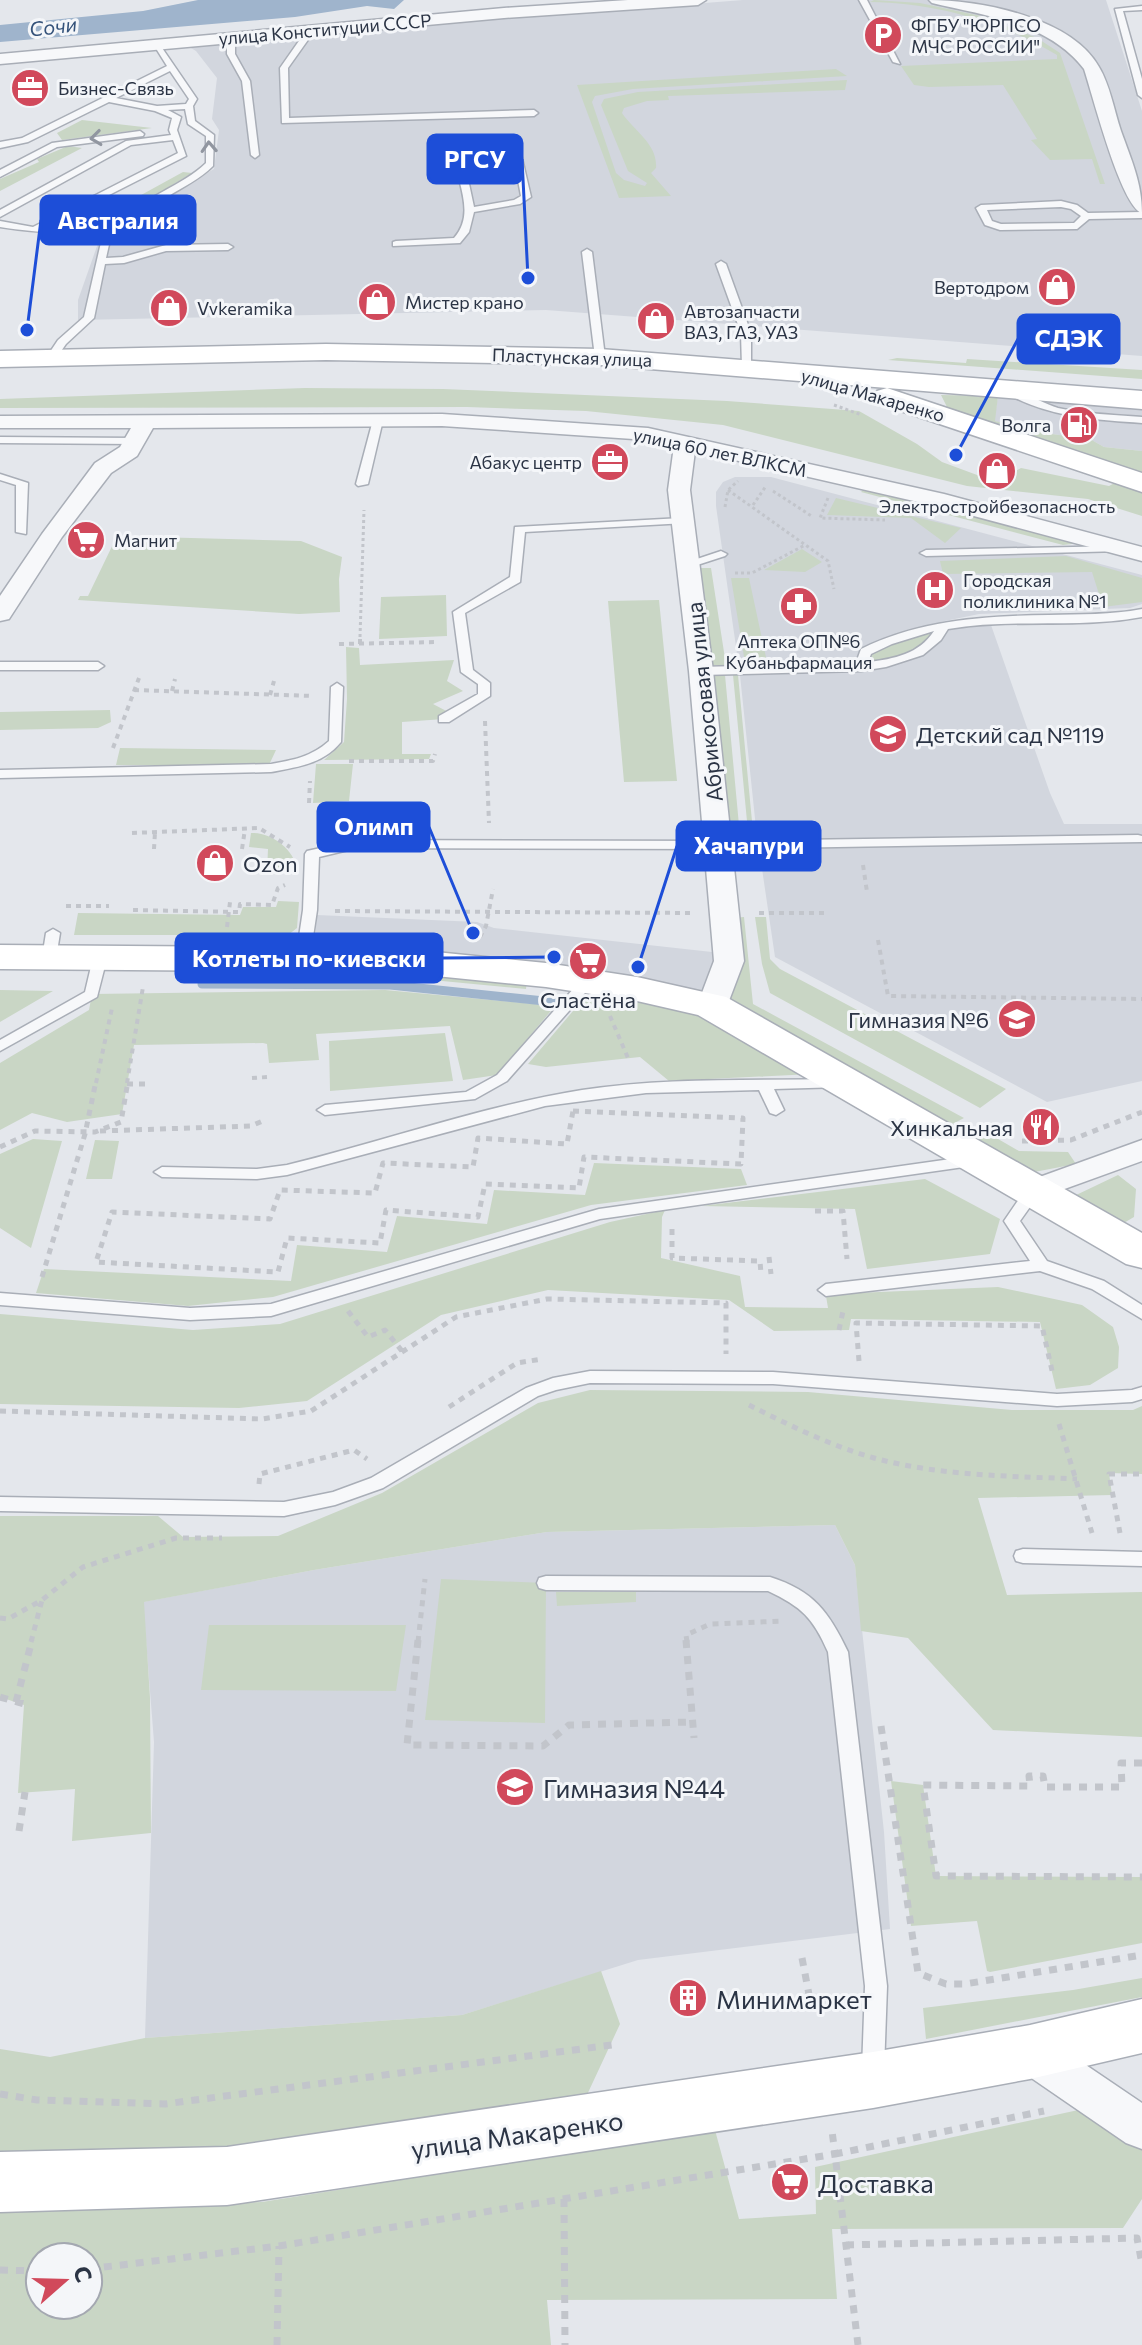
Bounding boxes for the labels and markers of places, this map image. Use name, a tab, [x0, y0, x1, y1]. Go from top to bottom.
parking icon: ФГБУ "ЮРПСО МЧС РОССИИ"	[862, 14, 904, 56]
place label: ФГБУ "ЮРПСО МЧС РОССИИ"	[911, 14, 1041, 57]
office icon: Бизнес-Связь	[9, 67, 51, 109]
place label: Бизнес-Связь	[58, 77, 174, 99]
callout: РГСУ	[428, 135, 522, 183]
callout: Австралия	[41, 196, 195, 244]
shop icon: Вертодром	[1036, 266, 1078, 308]
place label: Вертодром	[934, 276, 1029, 298]
shop icon: Мистер крано	[356, 281, 398, 323]
shop icon: Vvkeramika	[148, 287, 190, 329]
place label: Мистер крано	[405, 291, 524, 313]
place label: Vvkeramika	[197, 297, 293, 319]
shop icon: Автозапчасти ВАЗ, ГАЗ, УАЗ	[635, 300, 677, 342]
place label: Автозапчасти ВАЗ, ГАЗ, УАЗ	[684, 300, 800, 343]
callout: СДЭК	[1018, 315, 1119, 363]
fuel station icon: Волга	[1058, 404, 1100, 446]
place label: Волга	[1001, 414, 1051, 436]
office icon: Абакус центр	[589, 441, 631, 483]
shop icon: Электростройбезопасность	[976, 450, 1018, 492]
place label: Абакус центр	[470, 451, 582, 473]
place label: Электростройбезопасность	[879, 495, 1115, 517]
supermarket icon: Магнит	[65, 519, 107, 561]
place label: Магнит	[114, 529, 178, 551]
hospital icon: Городская поликлиника №1	[914, 569, 956, 611]
place label: Городская поликлиника №1	[963, 569, 1107, 612]
pharmacy icon: Аптека ОП№6 Кубаньфармация	[778, 585, 820, 627]
place label: Аптека ОП№6 Кубаньфармация	[726, 630, 872, 673]
school or university icon: Детский сад №119	[867, 713, 909, 755]
place label: Детский сад №119	[916, 721, 1104, 748]
callout: Олимп	[318, 803, 429, 851]
callout: Хачапури	[677, 822, 820, 870]
shop icon: Ozon	[194, 842, 236, 884]
place label: Ozon	[243, 850, 298, 877]
callout: Котлеты по-киевски	[176, 934, 442, 982]
supermarket icon: Сластёна	[567, 940, 609, 982]
place label: Сластёна	[540, 986, 636, 1013]
school or university icon: Гимназия №6	[996, 998, 1038, 1040]
place label: Гимназия №6	[848, 1006, 989, 1033]
restaurant icon: Хинкальная	[1020, 1106, 1062, 1148]
place label: Хинкальная	[890, 1114, 1013, 1141]
school or university icon: Гимназия №44	[494, 1766, 536, 1808]
place label: Гимназия №44	[543, 1772, 725, 1803]
building icon: Минимаркет	[667, 1977, 709, 2019]
place label: Минимаркет	[716, 1983, 872, 2014]
supermarket icon: Доставка	[769, 2161, 811, 2203]
place label: Доставка	[818, 2167, 934, 2198]

